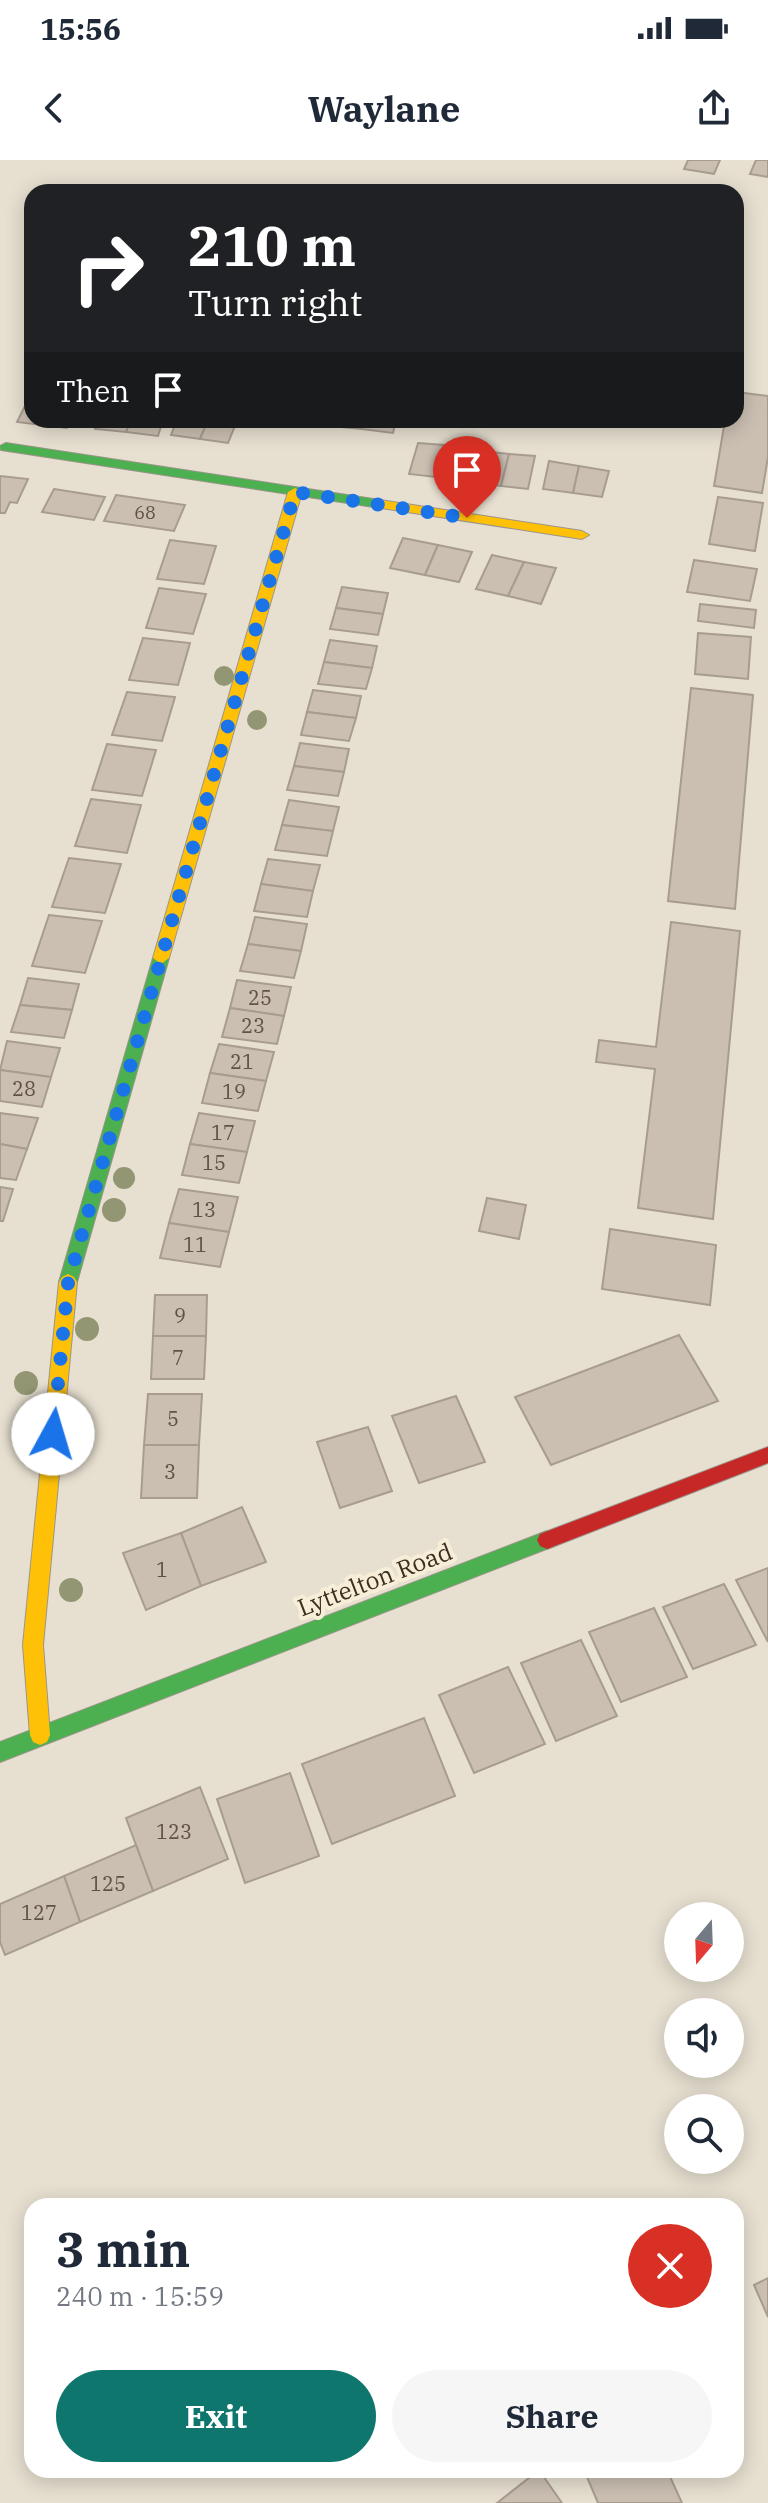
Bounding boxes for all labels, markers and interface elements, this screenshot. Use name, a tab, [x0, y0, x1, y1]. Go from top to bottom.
text: 15:56	[40, 9, 121, 48]
text: Waylane	[308, 85, 460, 132]
icon: back	[32, 86, 76, 130]
icon: share	[692, 86, 736, 130]
text: 210 m	[188, 209, 356, 281]
icon: right	[56, 216, 160, 320]
text: Turn right	[188, 279, 362, 326]
icon: arrive	[146, 368, 190, 412]
text: Then	[56, 371, 130, 410]
pin	[433, 436, 501, 518]
icon: arrive	[445, 448, 489, 492]
house number: 68	[134, 501, 156, 524]
house number: 25	[248, 984, 272, 1011]
house number: 23	[241, 1012, 265, 1039]
house number: 21	[230, 1048, 254, 1075]
house number: 28	[12, 1075, 36, 1102]
house number: 19	[222, 1078, 246, 1105]
house number: 17	[211, 1119, 235, 1146]
house number: 15	[202, 1149, 226, 1176]
house number: 13	[192, 1196, 216, 1223]
house number: 11	[183, 1231, 207, 1258]
house number: 9	[174, 1302, 186, 1329]
house number: 7	[172, 1344, 184, 1371]
position arrow	[11, 1392, 95, 1476]
house number: 5	[167, 1405, 179, 1432]
house number: 3	[164, 1458, 176, 1485]
street label: Lyttelton Road	[293, 1535, 457, 1623]
house number: 1	[156, 1556, 168, 1583]
house number: 123	[156, 1818, 192, 1845]
house number: 125	[90, 1870, 126, 1897]
house number: 127	[21, 1899, 57, 1926]
north arrow	[664, 1902, 744, 1982]
map controls	[664, 1902, 744, 2174]
button: sound	[664, 1998, 744, 2078]
button: search	[664, 2094, 744, 2174]
text: 3 min	[56, 2218, 190, 2280]
button: close	[628, 2224, 712, 2308]
text: 240 m · 15:59	[56, 2279, 224, 2313]
button: Exit	[56, 2370, 376, 2462]
button: Share	[392, 2370, 712, 2462]

